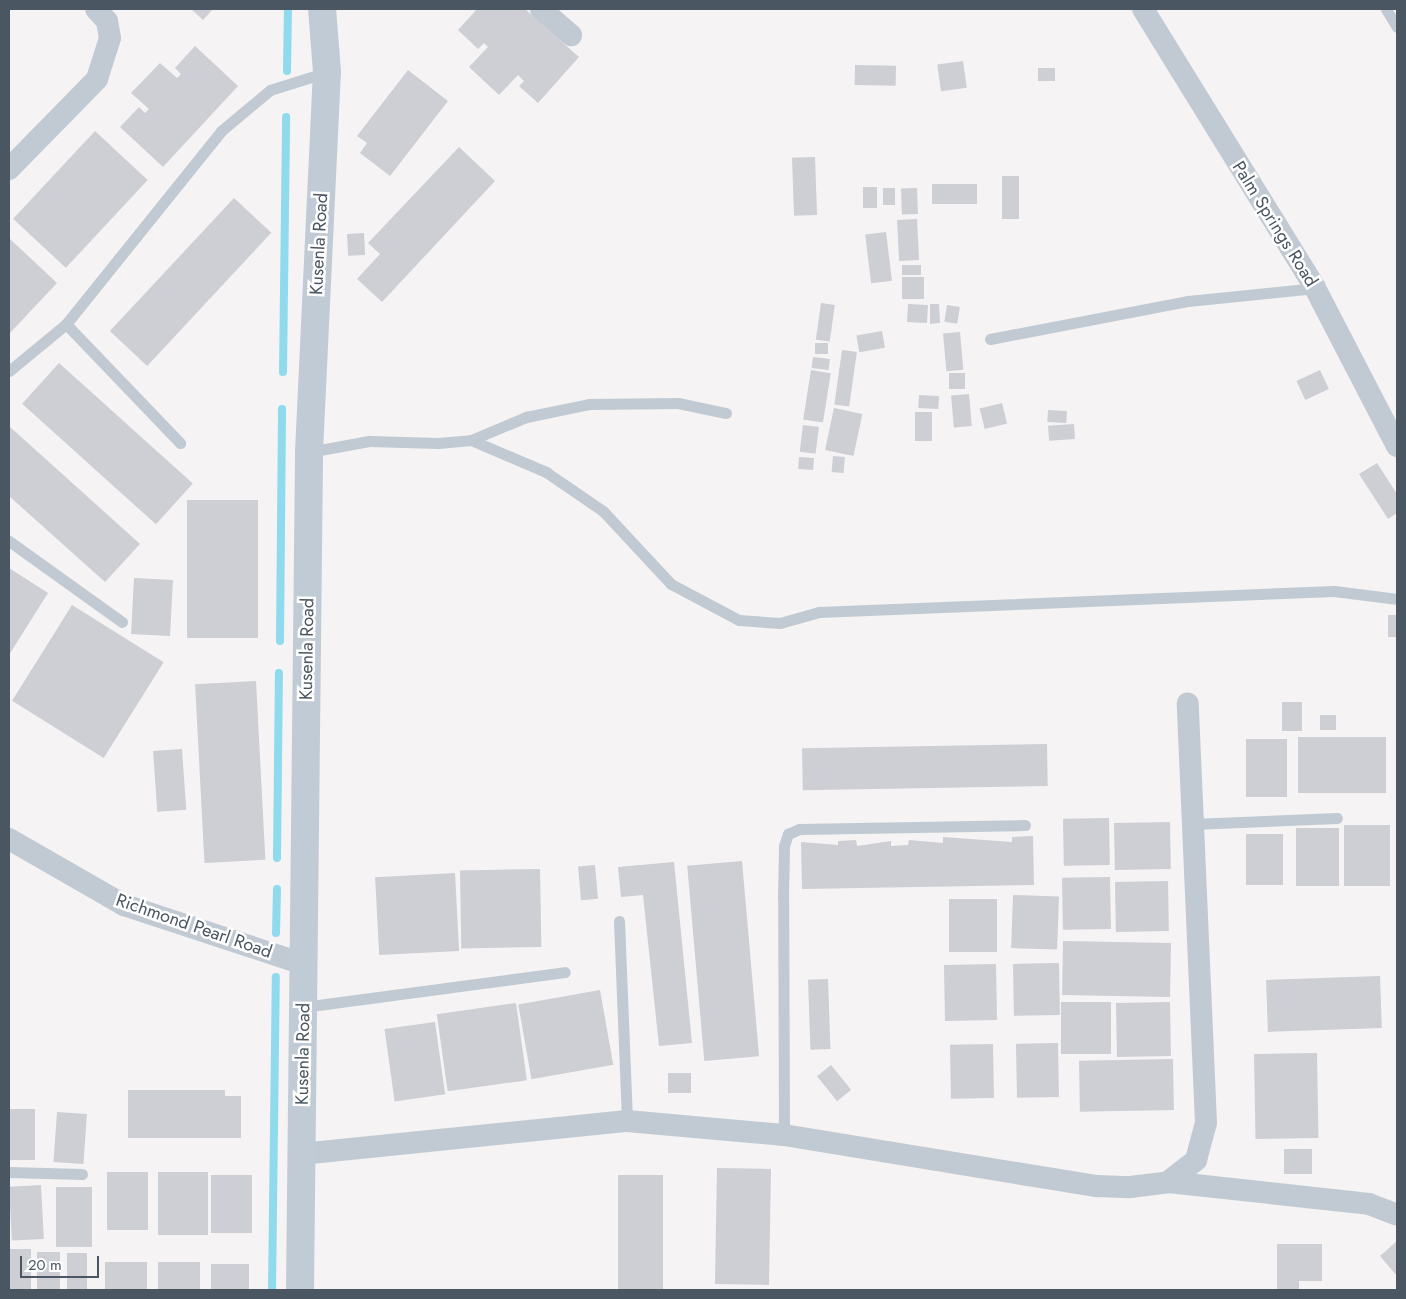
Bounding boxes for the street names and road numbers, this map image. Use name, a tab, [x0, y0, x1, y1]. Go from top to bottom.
street label: Palm Springs Road	[1228, 157, 1322, 291]
street label: Kusenla Road	[306, 192, 332, 296]
street label: Kusenla Road	[295, 598, 319, 700]
street label: Richmond Pearl Road	[113, 889, 275, 963]
street label: Kusenla Road	[291, 1003, 315, 1105]

